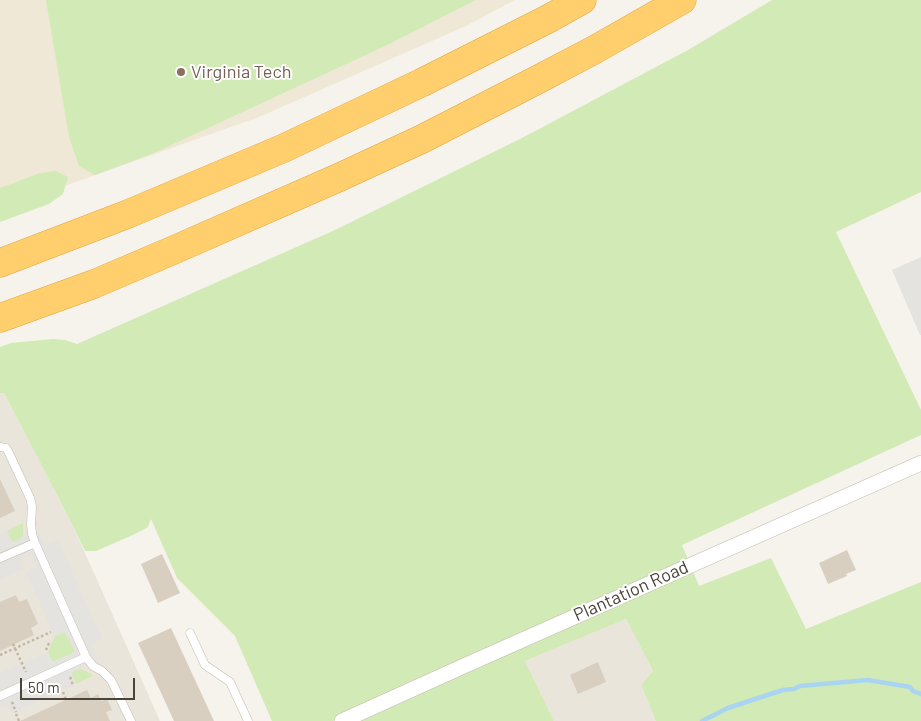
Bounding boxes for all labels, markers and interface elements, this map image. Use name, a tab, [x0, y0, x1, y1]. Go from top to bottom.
place label: Virginia Tech	[191, 61, 291, 83]
marker: Virginia Tech	[175, 66, 187, 78]
street label: Plantation Road	[570, 556, 692, 626]
scale bar	[22, 668, 138, 700]
text: 50 m	[28, 678, 60, 696]

